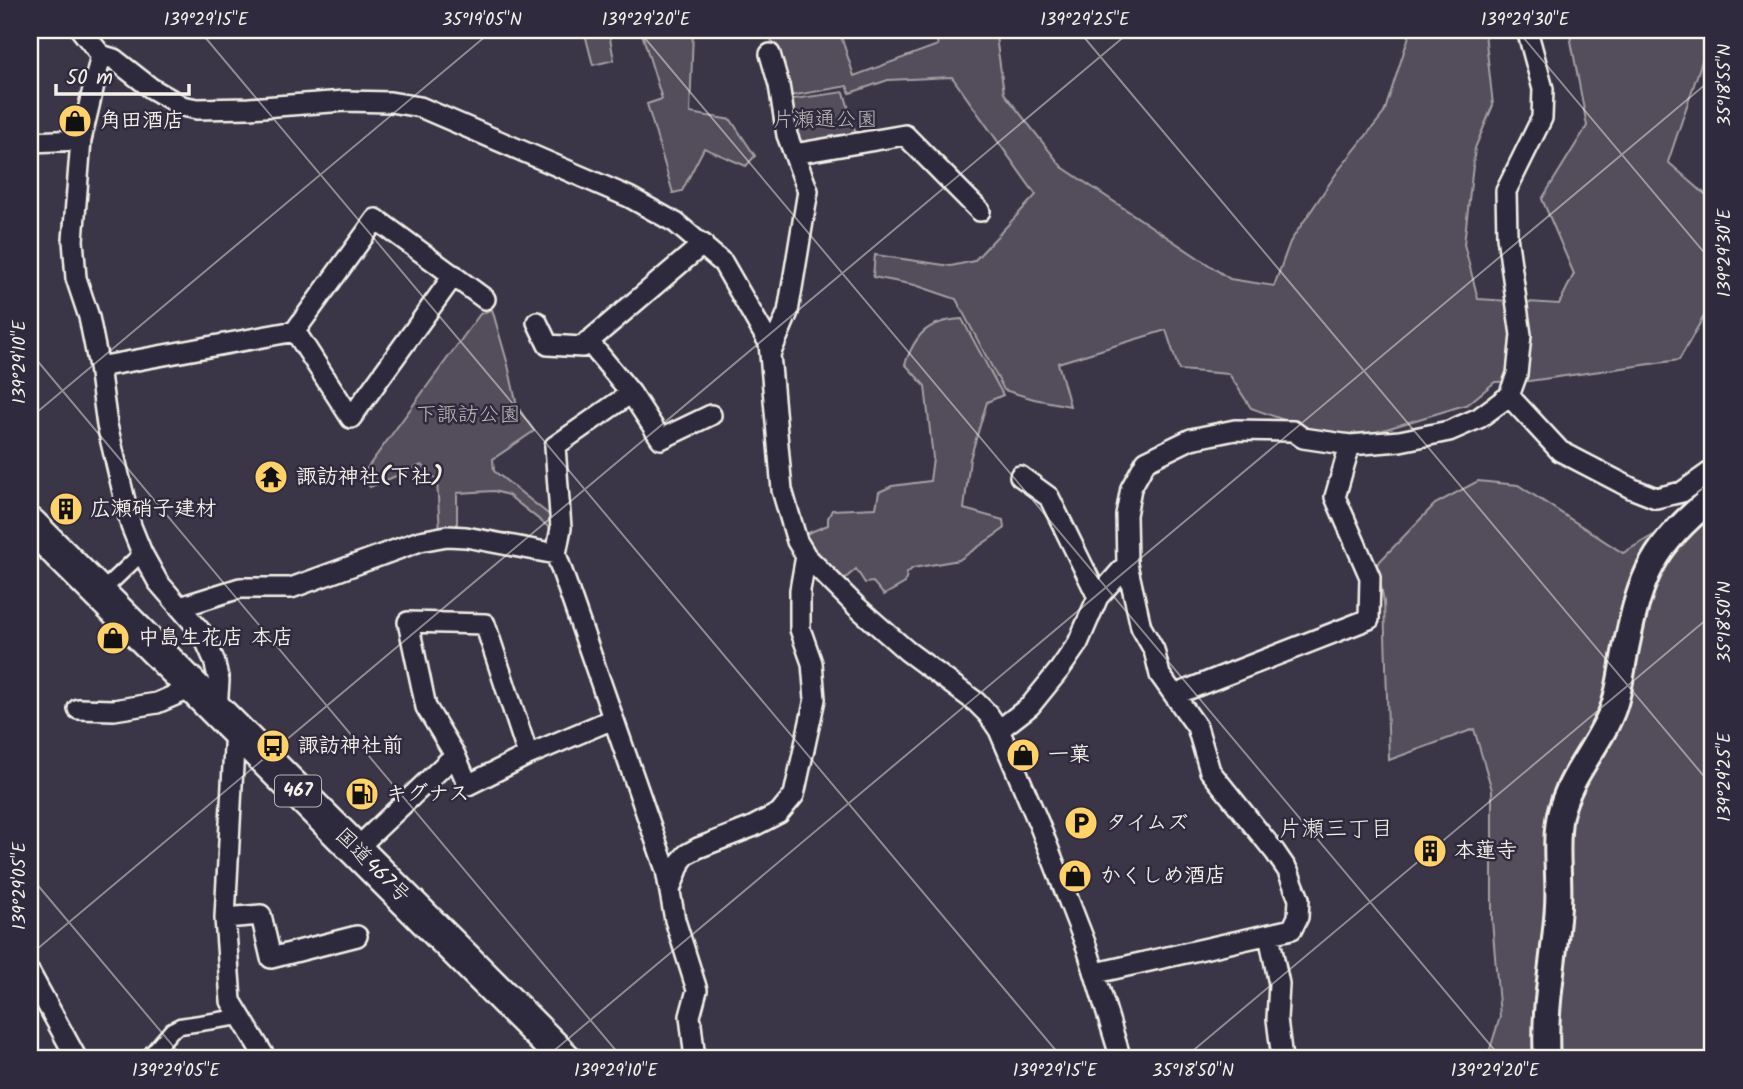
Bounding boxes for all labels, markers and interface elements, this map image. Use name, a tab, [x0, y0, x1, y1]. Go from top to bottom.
text: 139°29'15"E	[164, 6, 249, 35]
text: 35°19'05"N	[442, 6, 522, 35]
text: 139°29'20"E	[602, 6, 691, 35]
text: 139°29'25"E	[1040, 6, 1130, 35]
text: 139°29'30"E	[1481, 6, 1570, 35]
text: 35°18'55"N	[1711, 44, 1740, 126]
scale bar	[56, 52, 189, 96]
text: 50 m	[66, 62, 113, 95]
shop icon: 角田酒店	[56, 102, 94, 140]
park label: 片瀬通公園	[773, 104, 878, 137]
place label: 角田酒店	[100, 105, 184, 138]
text: 139°29'30"E	[1711, 208, 1740, 297]
text: 139°29'10"E	[6, 320, 35, 404]
park label: 下諏訪公園	[416, 399, 521, 432]
temple icon: 諏訪神社(下社)	[252, 458, 290, 496]
place label: 諏訪神社(下社)	[296, 461, 443, 494]
building icon: 広瀬硝子建材	[47, 490, 85, 528]
place label: 広瀬硝子建材	[90, 493, 216, 526]
text: 35°18'50"N	[1711, 581, 1740, 663]
shop icon: 中島生花店 本店	[94, 619, 132, 657]
place label: 中島生花店 本店	[138, 622, 293, 655]
bus stop icon: 諏訪神社前	[254, 727, 292, 765]
place label: 諏訪神社前	[298, 730, 403, 763]
text: 139°29'25"E	[1711, 732, 1740, 822]
shop icon: 一菓	[1004, 736, 1042, 774]
place label: 一菓	[1048, 739, 1090, 772]
fuel station icon: キグナス	[343, 775, 381, 813]
road number: 467	[275, 776, 321, 806]
place label: キグナス	[386, 778, 470, 811]
parking icon: タイムズ	[1062, 804, 1100, 842]
place label: タイムズ	[1106, 807, 1188, 840]
district label: 片瀬三丁目	[1279, 812, 1394, 848]
street label: 国道467号	[326, 820, 418, 912]
building icon: 本蓮寺	[1411, 832, 1449, 870]
place label: 本蓮寺	[1454, 835, 1517, 868]
text: 139°29'05"E	[6, 842, 35, 930]
shop icon: かくしめ酒店	[1056, 857, 1094, 895]
place label: かくしめ酒店	[1100, 860, 1226, 893]
text: 139°29'05"E	[132, 1057, 220, 1086]
text: 139°29'10"E	[574, 1057, 658, 1086]
text: 139°29'15"E	[1013, 1057, 1098, 1086]
text: 35°18'50"N	[1152, 1057, 1234, 1086]
text: 139°29'20"E	[1451, 1057, 1540, 1086]

